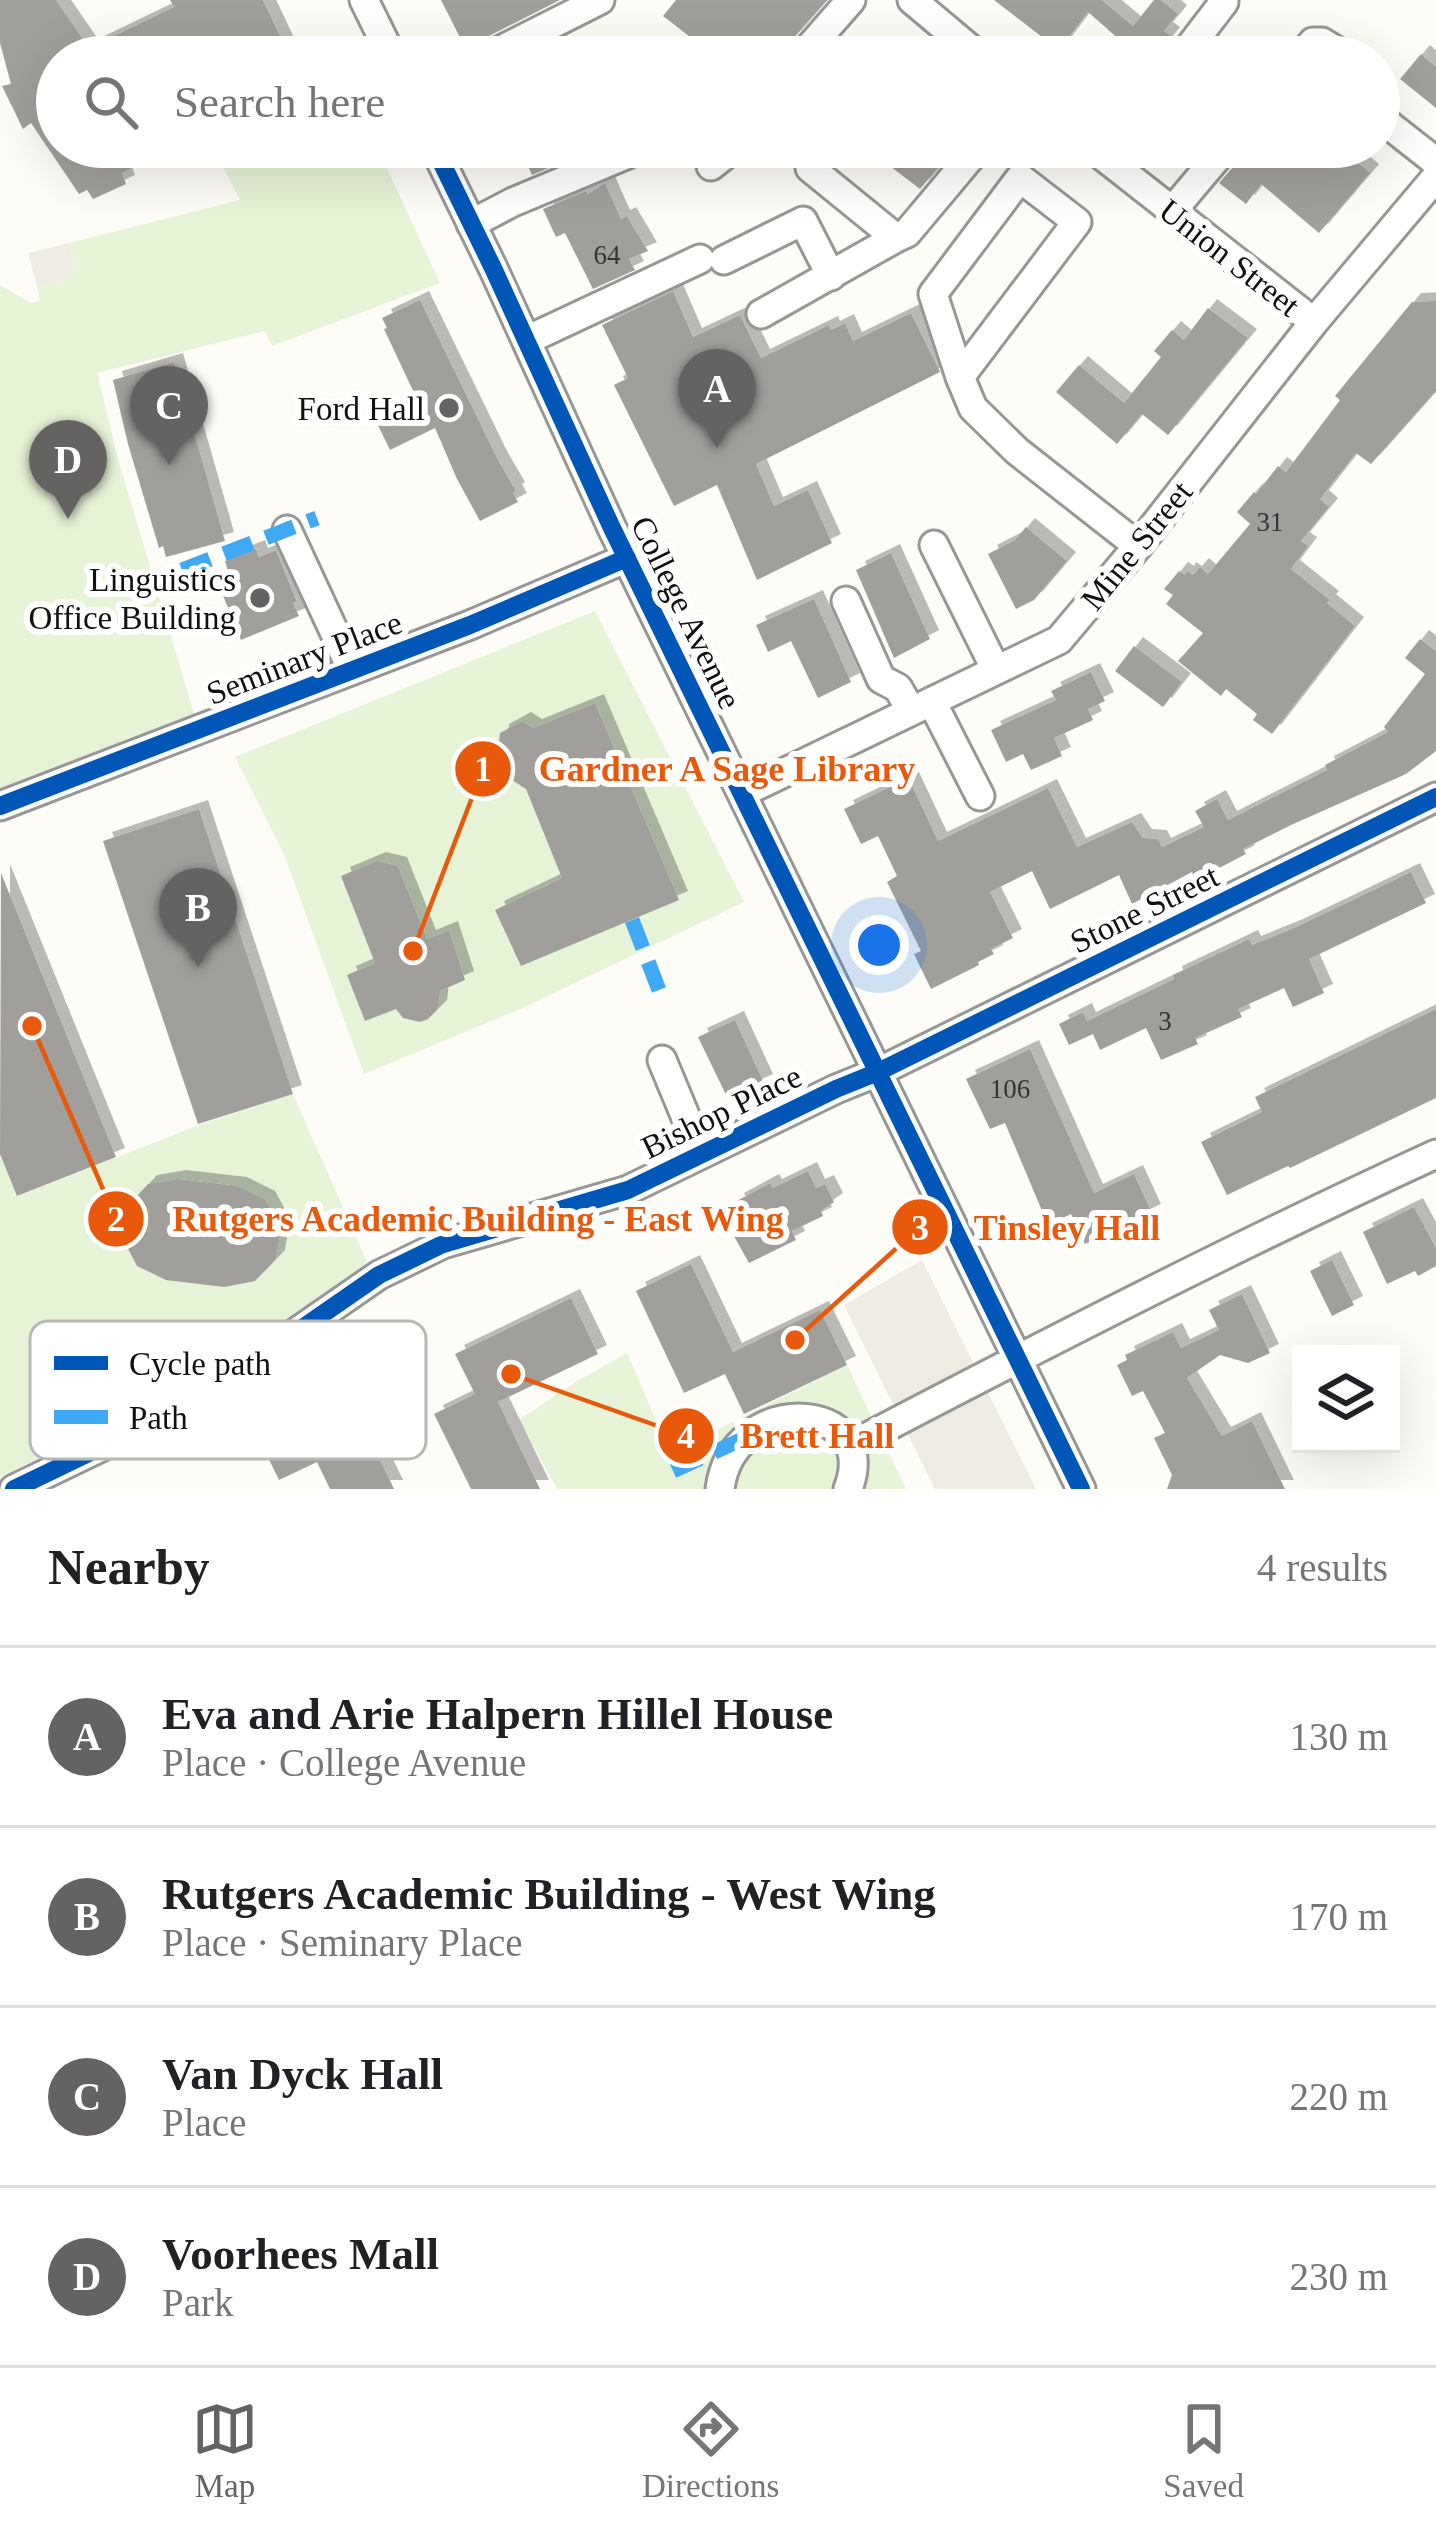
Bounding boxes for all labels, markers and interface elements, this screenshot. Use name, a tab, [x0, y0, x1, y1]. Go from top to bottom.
search box	[36, 36, 1400, 168]
icon: search	[78, 69, 144, 135]
text: Search here	[174, 77, 385, 127]
street label: Union Street	[1152, 192, 1307, 324]
house number: 64	[594, 240, 621, 270]
pin: A	[678, 349, 756, 448]
pin: C	[130, 366, 208, 465]
place label: Ford Hall	[298, 391, 425, 427]
marker: Ford Hall	[436, 395, 462, 421]
pin: D	[29, 420, 107, 519]
street label: Mine Street	[1074, 474, 1200, 617]
house number: 31	[1257, 507, 1284, 537]
street label: College Avenue	[624, 511, 748, 714]
place label: Linguistics Office Building	[29, 562, 236, 636]
marker: Linguistics Office Building	[247, 585, 273, 611]
street label: Seminary Place	[202, 604, 407, 712]
callout: Gardner A Sage Library	[453, 733, 942, 805]
text: 1	[474, 749, 492, 789]
text: Gardner A Sage Library	[539, 749, 915, 789]
street label: Stone Street	[1064, 858, 1224, 960]
pin: B	[159, 868, 237, 967]
your location	[849, 915, 909, 975]
house number: 3	[1158, 1006, 1172, 1036]
street label: Bishop Place	[636, 1058, 807, 1166]
house number: 106	[990, 1074, 1030, 1104]
callout: Rutgers Academic Building - East Wing	[86, 1183, 809, 1255]
callout: Tinsley Hall	[890, 1191, 1184, 1263]
text: 2	[107, 1199, 125, 1239]
text: Rutgers Academic Building - East Wing	[172, 1199, 784, 1239]
text: 3	[911, 1208, 929, 1248]
text: Tinsley Hall	[974, 1208, 1160, 1248]
legend	[30, 1321, 426, 1459]
map controls	[1292, 1345, 1400, 1453]
button: layers	[1292, 1345, 1400, 1453]
text: Cycle path	[129, 1346, 272, 1382]
text: Path	[129, 1400, 188, 1436]
callout: Brett Hall	[656, 1400, 918, 1472]
text: 4	[677, 1416, 695, 1456]
text: Brett Hall	[740, 1416, 894, 1456]
text: Nearby	[48, 1539, 209, 1595]
text: 4 results	[1257, 1546, 1388, 1589]
text: Eva and Arie Halpern Hillel House	[162, 1689, 833, 1739]
text: A	[73, 1715, 101, 1758]
text: 130 m	[1289, 1715, 1388, 1758]
text: Place · College Avenue	[162, 1741, 526, 1784]
text: Rutgers Academic Building - West Wing	[162, 1869, 936, 1919]
text: B	[74, 1895, 100, 1938]
text: 170 m	[1289, 1895, 1388, 1938]
text: Place · Seminary Place	[162, 1921, 523, 1964]
text: Van Dyck Hall	[162, 2049, 443, 2099]
text: C	[73, 2075, 101, 2118]
text: 220 m	[1289, 2075, 1388, 2118]
text: Place	[162, 2101, 246, 2144]
text: Voorhees Mall	[162, 2229, 439, 2279]
text: D	[73, 2255, 101, 2298]
text: 230 m	[1289, 2255, 1388, 2298]
text: Park	[162, 2281, 234, 2324]
tab: Map	[192, 2396, 258, 2505]
tab: Directions	[642, 2396, 779, 2505]
tab: Saved	[1163, 2396, 1244, 2505]

